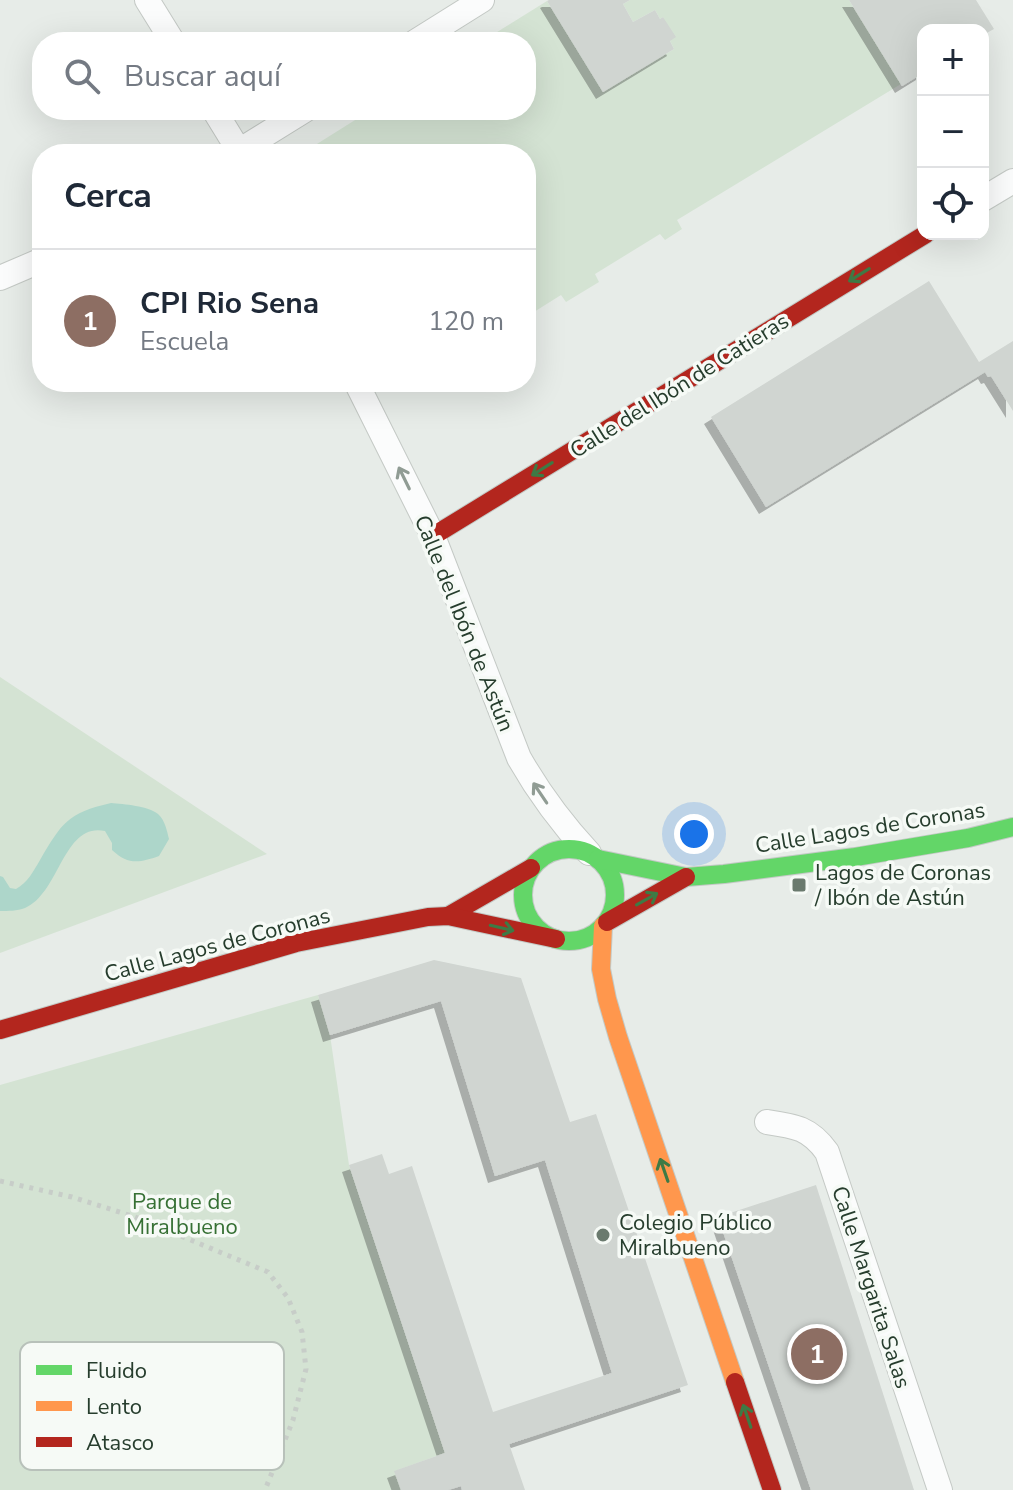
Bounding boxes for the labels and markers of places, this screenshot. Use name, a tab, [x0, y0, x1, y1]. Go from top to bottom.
place label: Lagos de Coronas / Ibón de Astún	[814, 858, 991, 913]
marker: Lagos de Coronas / Ibón de Astún	[790, 876, 808, 894]
place label: Colegio Público Miralbueno	[619, 1208, 772, 1263]
marker: Colegio Público Miralbueno	[594, 1226, 612, 1244]
pin: 1	[791, 1324, 843, 1384]

